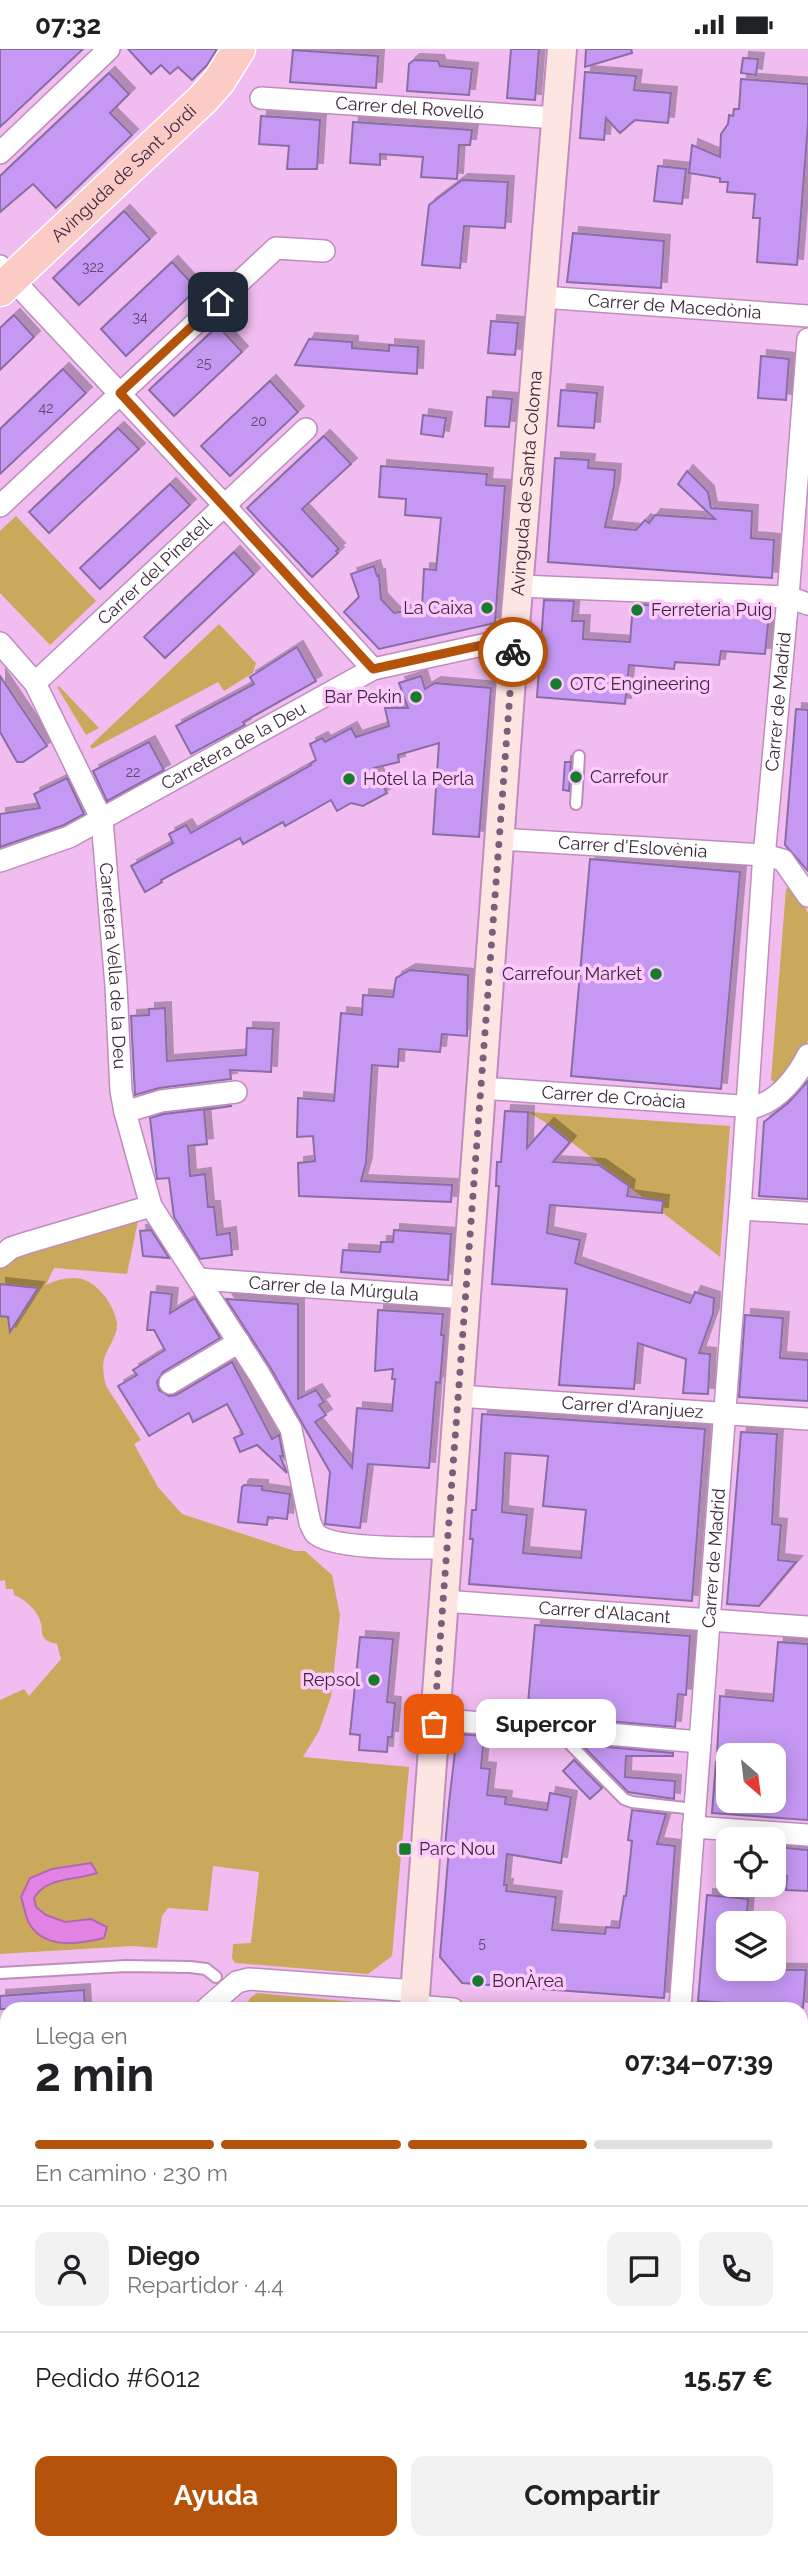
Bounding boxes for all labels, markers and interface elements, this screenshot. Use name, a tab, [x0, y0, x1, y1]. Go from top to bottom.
text: 07:32	[35, 10, 101, 40]
street label: Carrer del Rovelló	[335, 92, 485, 123]
street label: Avinguda de Sant Jordi	[47, 100, 200, 246]
house number: 322	[82, 259, 104, 275]
pin	[188, 272, 248, 332]
icon: home	[199, 283, 237, 321]
street label: Carrer de Macedònia	[587, 289, 762, 323]
house number: 34	[132, 309, 148, 325]
house number: 25	[197, 355, 212, 371]
street label: Avinguda de Santa Coloma	[506, 370, 546, 597]
house number: 42	[39, 400, 53, 416]
house number: 20	[251, 413, 267, 429]
street label: Carrer del Pinetell	[93, 512, 216, 629]
place label: La Caixa	[403, 597, 473, 618]
place label: Ferreteria Puig	[651, 599, 772, 620]
marker: La Caixa	[479, 600, 495, 616]
marker: Ferreteria Puig	[629, 602, 645, 618]
courier	[478, 617, 548, 687]
street label: Carrer de Madrid	[761, 631, 795, 772]
icon: bike	[494, 633, 532, 671]
place label: OTC Engineering	[570, 673, 710, 694]
marker: OTC Engineering	[548, 676, 564, 692]
place label: Bar Pekin	[324, 686, 402, 707]
marker: Bar Pekin	[408, 689, 424, 705]
street label: Carretera de la Deu	[157, 697, 309, 794]
house number: 22	[126, 764, 140, 780]
place label: Carrefour	[590, 766, 669, 787]
place label: Hotel la Perla	[363, 768, 474, 789]
marker: Carrefour	[568, 769, 584, 785]
marker: Hotel la Perla	[341, 771, 357, 787]
street label: Carrer d'Eslovènia	[558, 832, 708, 861]
street label: Carretera Vella de la Deu	[96, 862, 131, 1070]
place label: Carrefour Market	[502, 963, 642, 984]
marker: Carrefour Market	[648, 966, 664, 982]
street label: Carrer de Croàcia	[541, 1081, 687, 1112]
street label: Carrer de la Múrgula	[248, 1272, 419, 1305]
street label: Carrer d'Aranjuez	[561, 1392, 704, 1422]
street label: Carrer de Madrid	[698, 1488, 729, 1629]
street label: Carrer d'Alacant	[538, 1597, 671, 1627]
place label: Repsol	[303, 1669, 360, 1690]
marker: Repsol	[366, 1672, 382, 1688]
pin	[404, 1694, 464, 1754]
callout: Supercor	[476, 1699, 616, 1749]
icon: bag	[415, 1705, 453, 1743]
text: Supercor	[495, 1710, 597, 1737]
north arrow	[716, 1743, 786, 1813]
map controls	[716, 1743, 786, 1981]
button: locate	[716, 1827, 786, 1897]
place label: Parc Nou	[419, 1838, 496, 1859]
marker: Parc Nou	[397, 1841, 413, 1857]
button: layers	[716, 1911, 786, 1981]
house number: 5	[478, 1935, 486, 1951]
place label: BonÀrea	[492, 1969, 564, 1991]
marker: BonÀrea	[470, 1973, 486, 1989]
text: Llega en	[35, 2022, 128, 2049]
text: 07:34–07:39	[624, 2047, 773, 2077]
text: 2 min	[35, 2048, 154, 2102]
text: En camino · 230 m	[35, 2159, 228, 2186]
button: person	[35, 2232, 109, 2306]
button: chat	[607, 2232, 681, 2306]
button: phone	[699, 2232, 773, 2306]
text: Diego	[127, 2241, 200, 2271]
text: Repartidor · 4.4	[127, 2271, 284, 2298]
text: Pedido #6012	[35, 2363, 200, 2393]
text: 15.57 €	[684, 2363, 773, 2393]
button: Ayuda	[35, 2456, 397, 2536]
button: Compartir	[411, 2456, 773, 2536]

